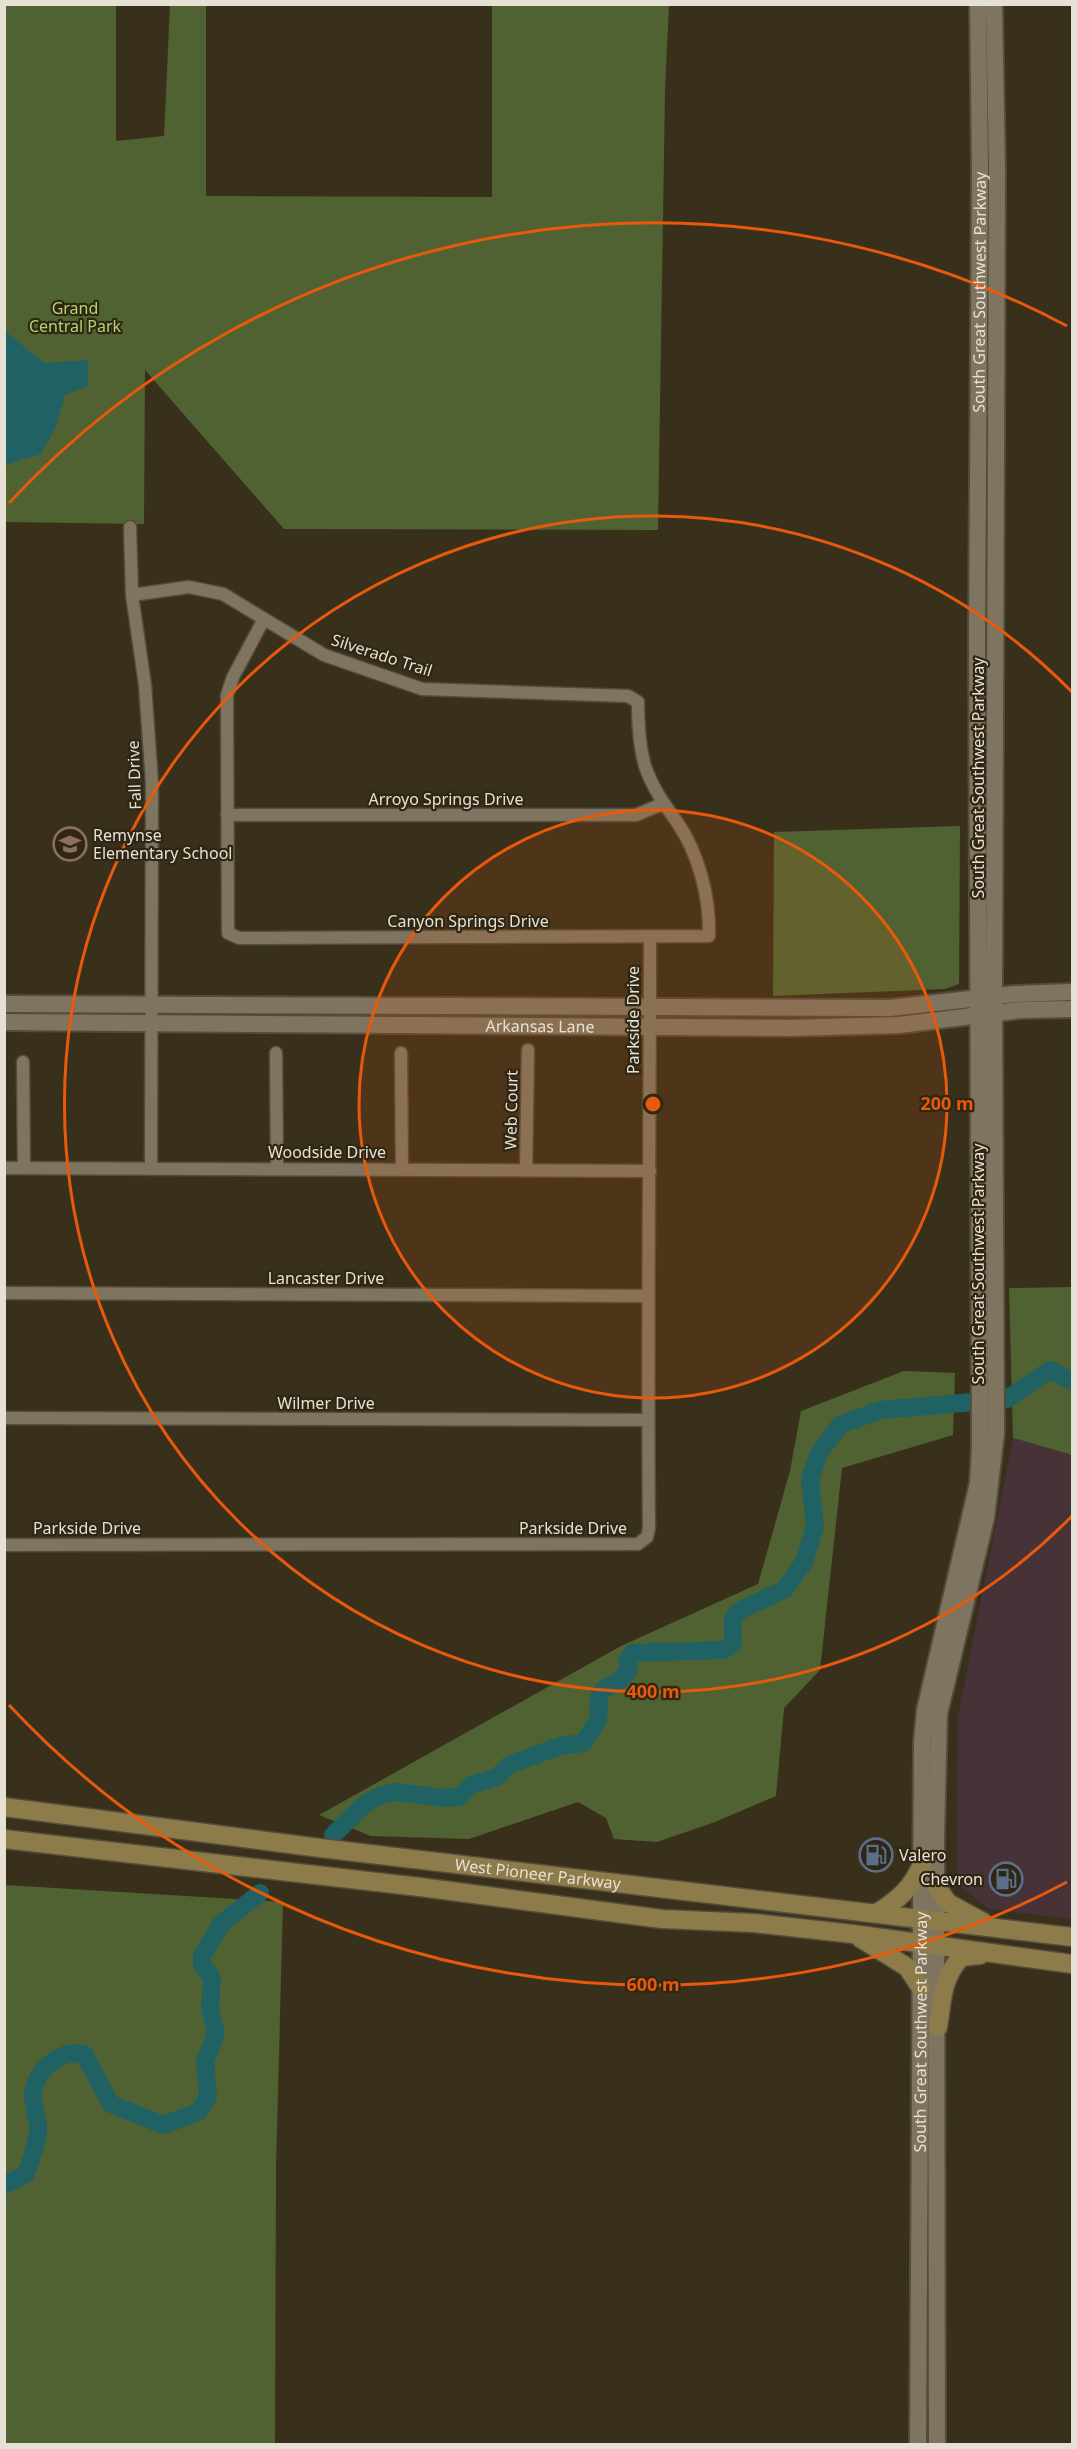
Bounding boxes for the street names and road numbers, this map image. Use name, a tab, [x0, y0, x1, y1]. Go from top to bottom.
street label: South Great Southwest Parkway	[967, 171, 991, 413]
street label: Silverado Trail	[329, 628, 435, 682]
street label: South Great Southwest Parkway	[967, 657, 989, 898]
street label: Fall Drive	[122, 740, 146, 810]
street label: Arroyo Springs Drive	[369, 788, 523, 810]
street label: Canyon Springs Drive	[387, 910, 549, 932]
street label: Parkside Drive	[622, 966, 644, 1074]
street label: Arkansas Lane	[485, 1015, 595, 1038]
street label: Web Court	[499, 1070, 523, 1150]
street label: Woodside Drive	[268, 1141, 386, 1163]
street label: South Great Southwest Parkway	[967, 1143, 989, 1384]
street label: Lancaster Drive	[268, 1267, 384, 1289]
street label: Wilmer Drive	[277, 1392, 375, 1414]
street label: Parkside Drive	[33, 1517, 141, 1539]
street label: Parkside Drive	[519, 1517, 627, 1539]
street label: West Pioneer Parkway	[454, 1853, 623, 1895]
street label: South Great Southwest Parkway	[909, 1911, 932, 2153]

